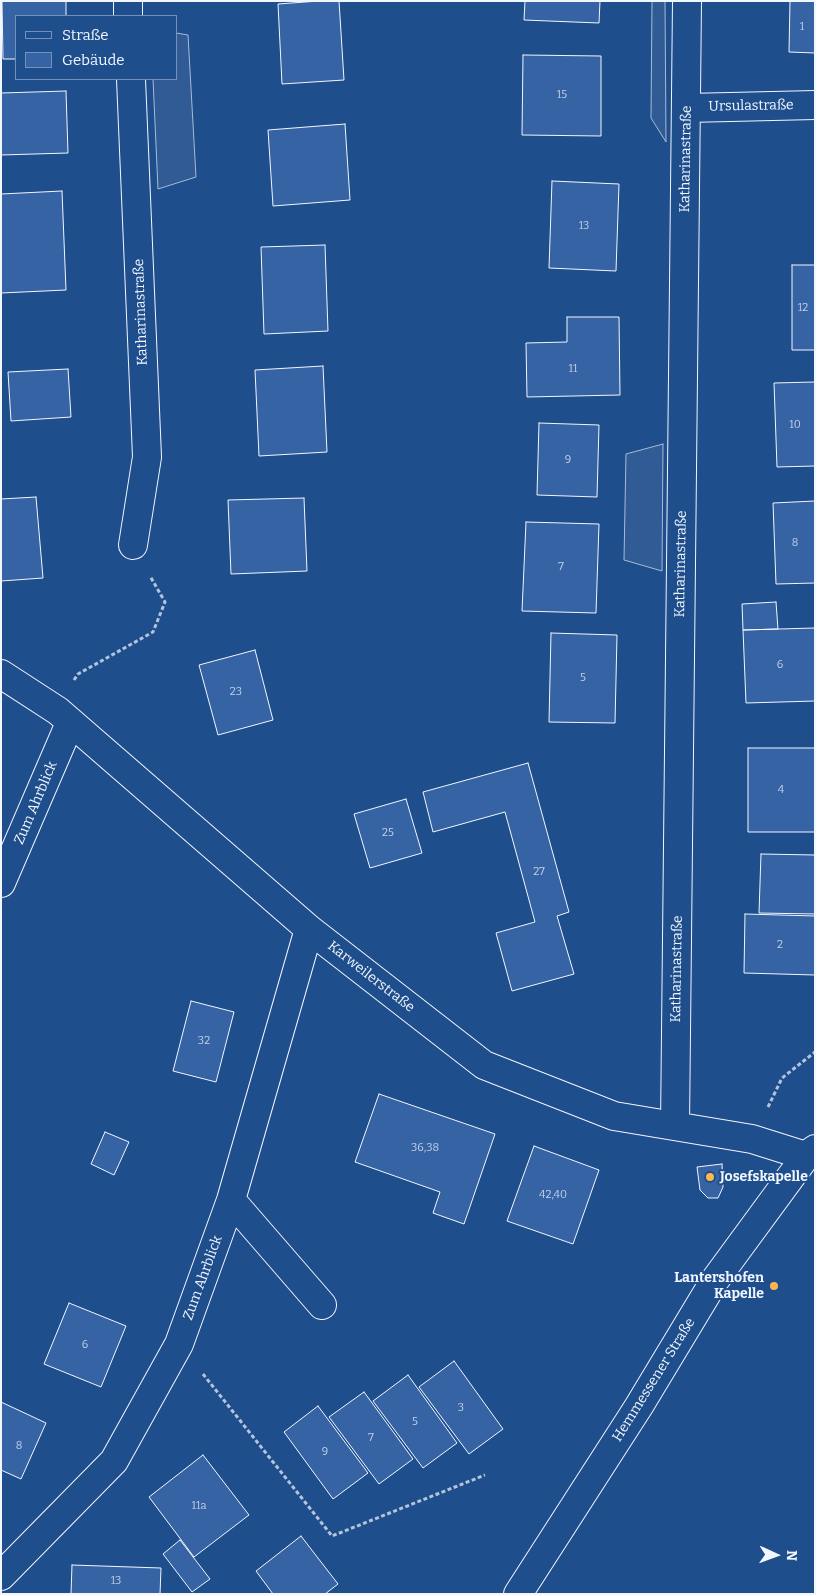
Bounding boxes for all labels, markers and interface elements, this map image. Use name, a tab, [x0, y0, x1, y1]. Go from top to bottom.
legend	[15, 15, 178, 80]
house number: 1	[800, 20, 804, 34]
text: Straße	[62, 26, 108, 44]
text: Gebäude	[62, 51, 125, 69]
house number: 15	[557, 88, 567, 102]
street label: Ursulastraße	[708, 97, 794, 115]
street label: Katharinastraße	[677, 105, 695, 213]
house number: 13	[579, 219, 589, 233]
street label: Katharinastraße	[131, 258, 151, 366]
house number: 12	[798, 301, 808, 315]
house number: 11	[569, 362, 577, 376]
house number: 10	[789, 418, 801, 432]
house number: 9	[565, 453, 571, 467]
street label: Katharinastraße	[672, 510, 690, 618]
house number: 8	[792, 536, 798, 550]
house number: 7	[558, 560, 564, 574]
house number: 6	[777, 658, 783, 672]
house number: 5	[580, 671, 586, 685]
house number: 23	[230, 685, 242, 699]
street label: Zum Ahrblick	[11, 759, 61, 847]
house number: 4	[778, 783, 784, 797]
house number: 25	[382, 826, 394, 840]
house number: 27	[533, 865, 545, 879]
street label: Katharinastraße	[668, 915, 686, 1023]
street label: Karweilerstraße	[324, 938, 418, 1016]
house number: 2	[777, 938, 783, 952]
house number: 32	[198, 1034, 210, 1048]
house number: 36,38	[411, 1141, 439, 1155]
place label: Josefskapelle	[720, 1169, 808, 1185]
marker: Josefskapelle	[704, 1171, 716, 1183]
house number: 42,40	[539, 1188, 567, 1202]
street label: Zum Ahrblick	[180, 1233, 226, 1323]
place label: Lantershofen Kapelle	[674, 1270, 764, 1302]
marker: Lantershofen Kapelle	[768, 1280, 780, 1292]
street label: Hemmessener Straße	[609, 1315, 699, 1445]
house number: 6	[82, 1338, 88, 1352]
house number: 3	[458, 1401, 464, 1415]
house number: 5	[412, 1415, 418, 1429]
house number: 7	[368, 1431, 374, 1445]
house number: 8	[16, 1439, 22, 1453]
house number: 9	[322, 1445, 328, 1459]
house number: 11a	[192, 1499, 206, 1513]
north arrow	[751, 1530, 801, 1580]
text: N	[783, 1550, 800, 1561]
house number: 13	[111, 1574, 121, 1588]

